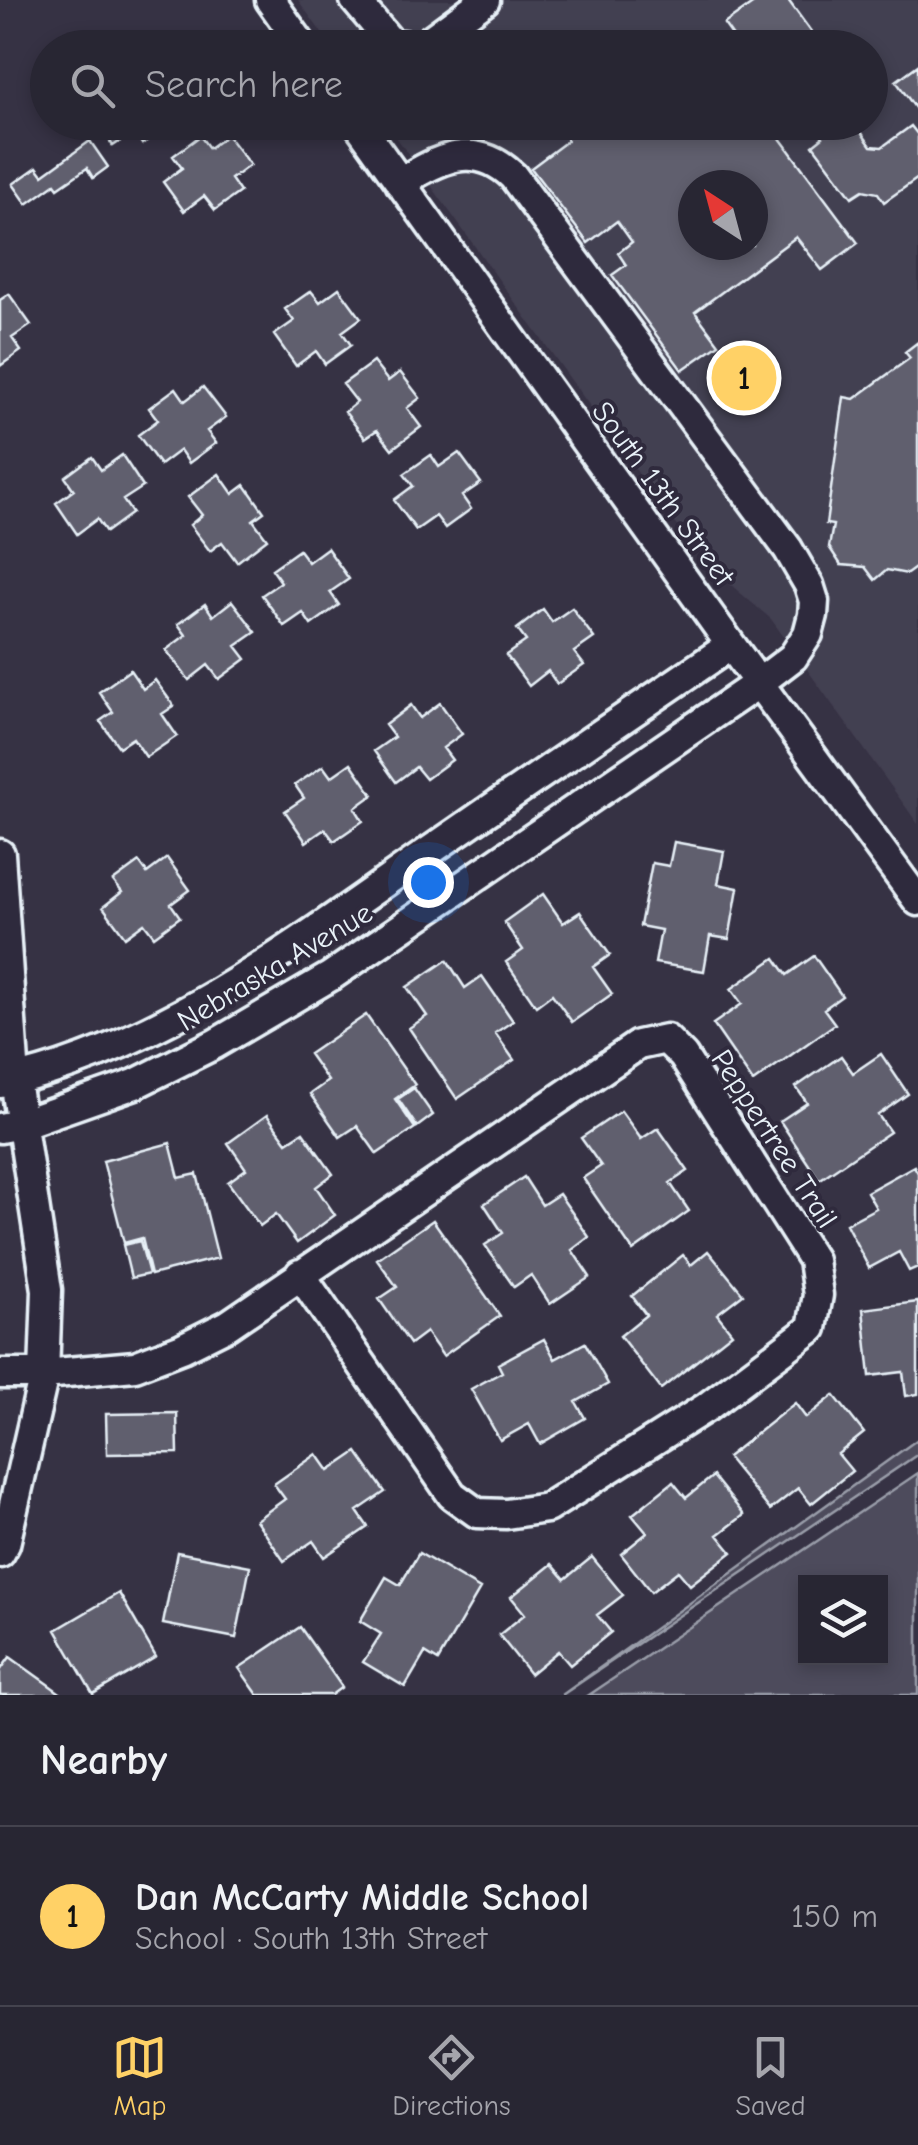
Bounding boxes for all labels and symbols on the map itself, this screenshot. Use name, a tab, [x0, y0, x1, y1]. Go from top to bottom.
north arrow	[678, 170, 768, 260]
pin: 1	[712, 340, 776, 416]
street label: South 13th Street	[584, 395, 742, 594]
your location	[403, 857, 454, 908]
street label: Nebraska Avenue	[171, 895, 379, 1039]
street label: Peppertree Trail	[703, 1043, 845, 1235]

